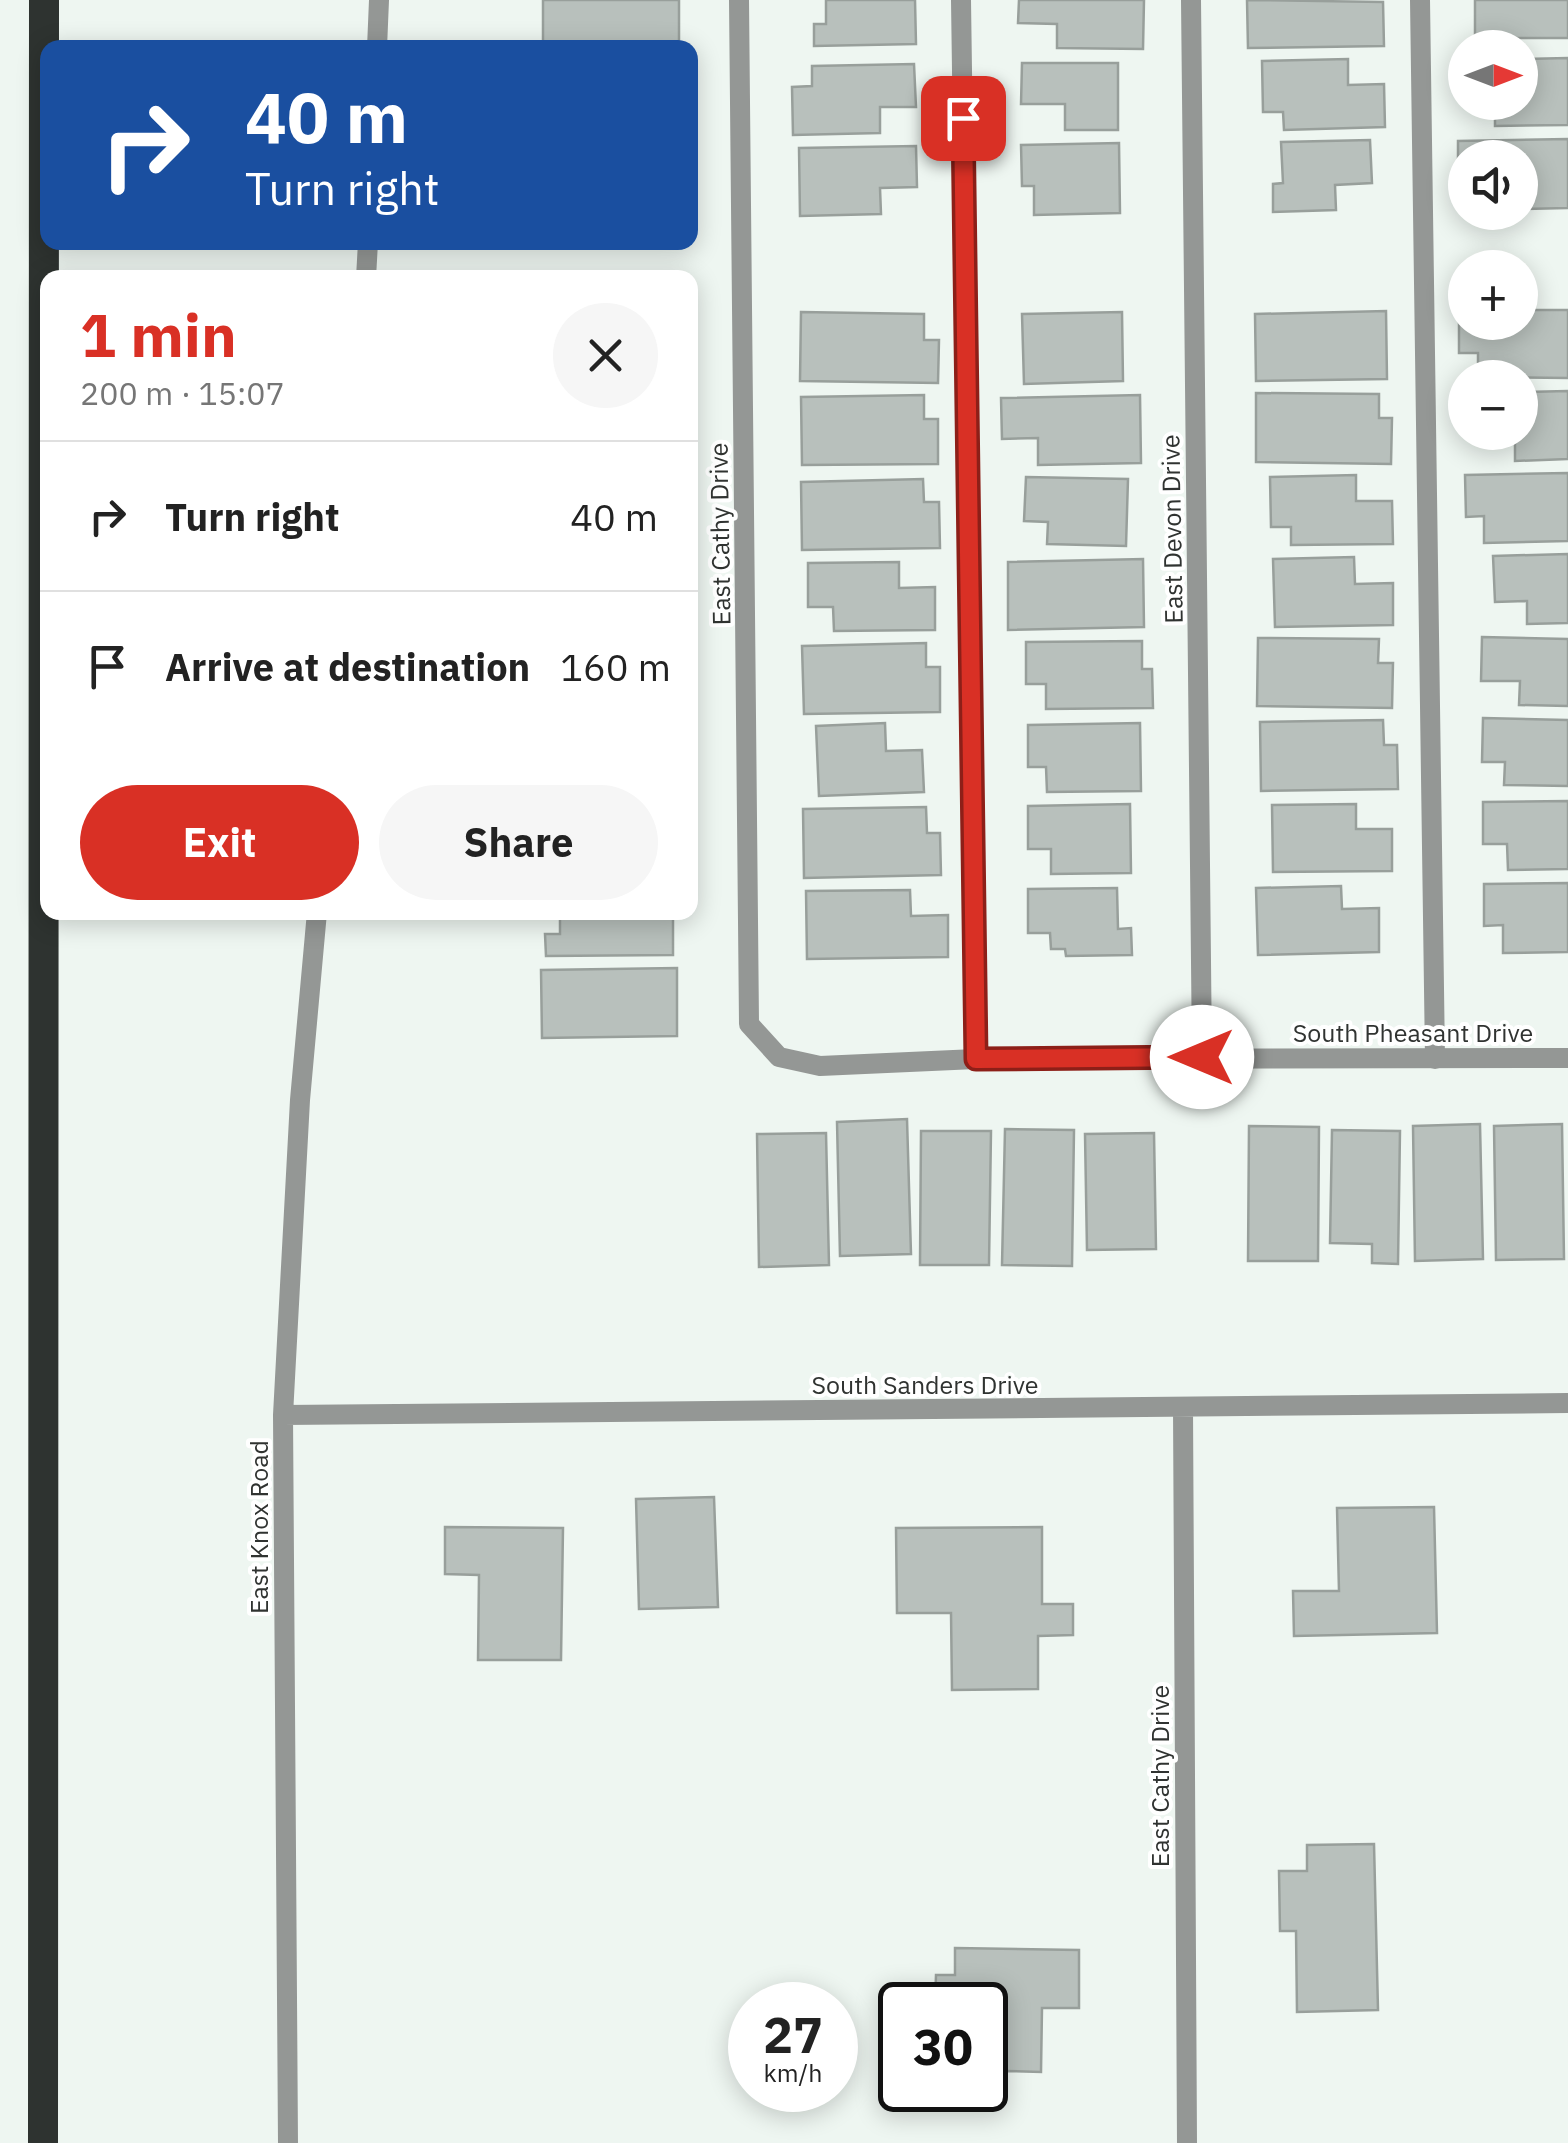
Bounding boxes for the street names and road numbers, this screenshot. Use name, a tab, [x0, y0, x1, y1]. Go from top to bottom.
street label: East Devon Drive	[1153, 434, 1190, 624]
street label: East Cathy Drive	[701, 442, 738, 626]
street label: South Pheasant Drive	[1293, 1016, 1533, 1049]
street label: South Sanders Drive	[811, 1368, 1039, 1401]
street label: East Knox Road	[242, 1440, 275, 1614]
street label: East Cathy Drive	[1143, 1685, 1176, 1867]

